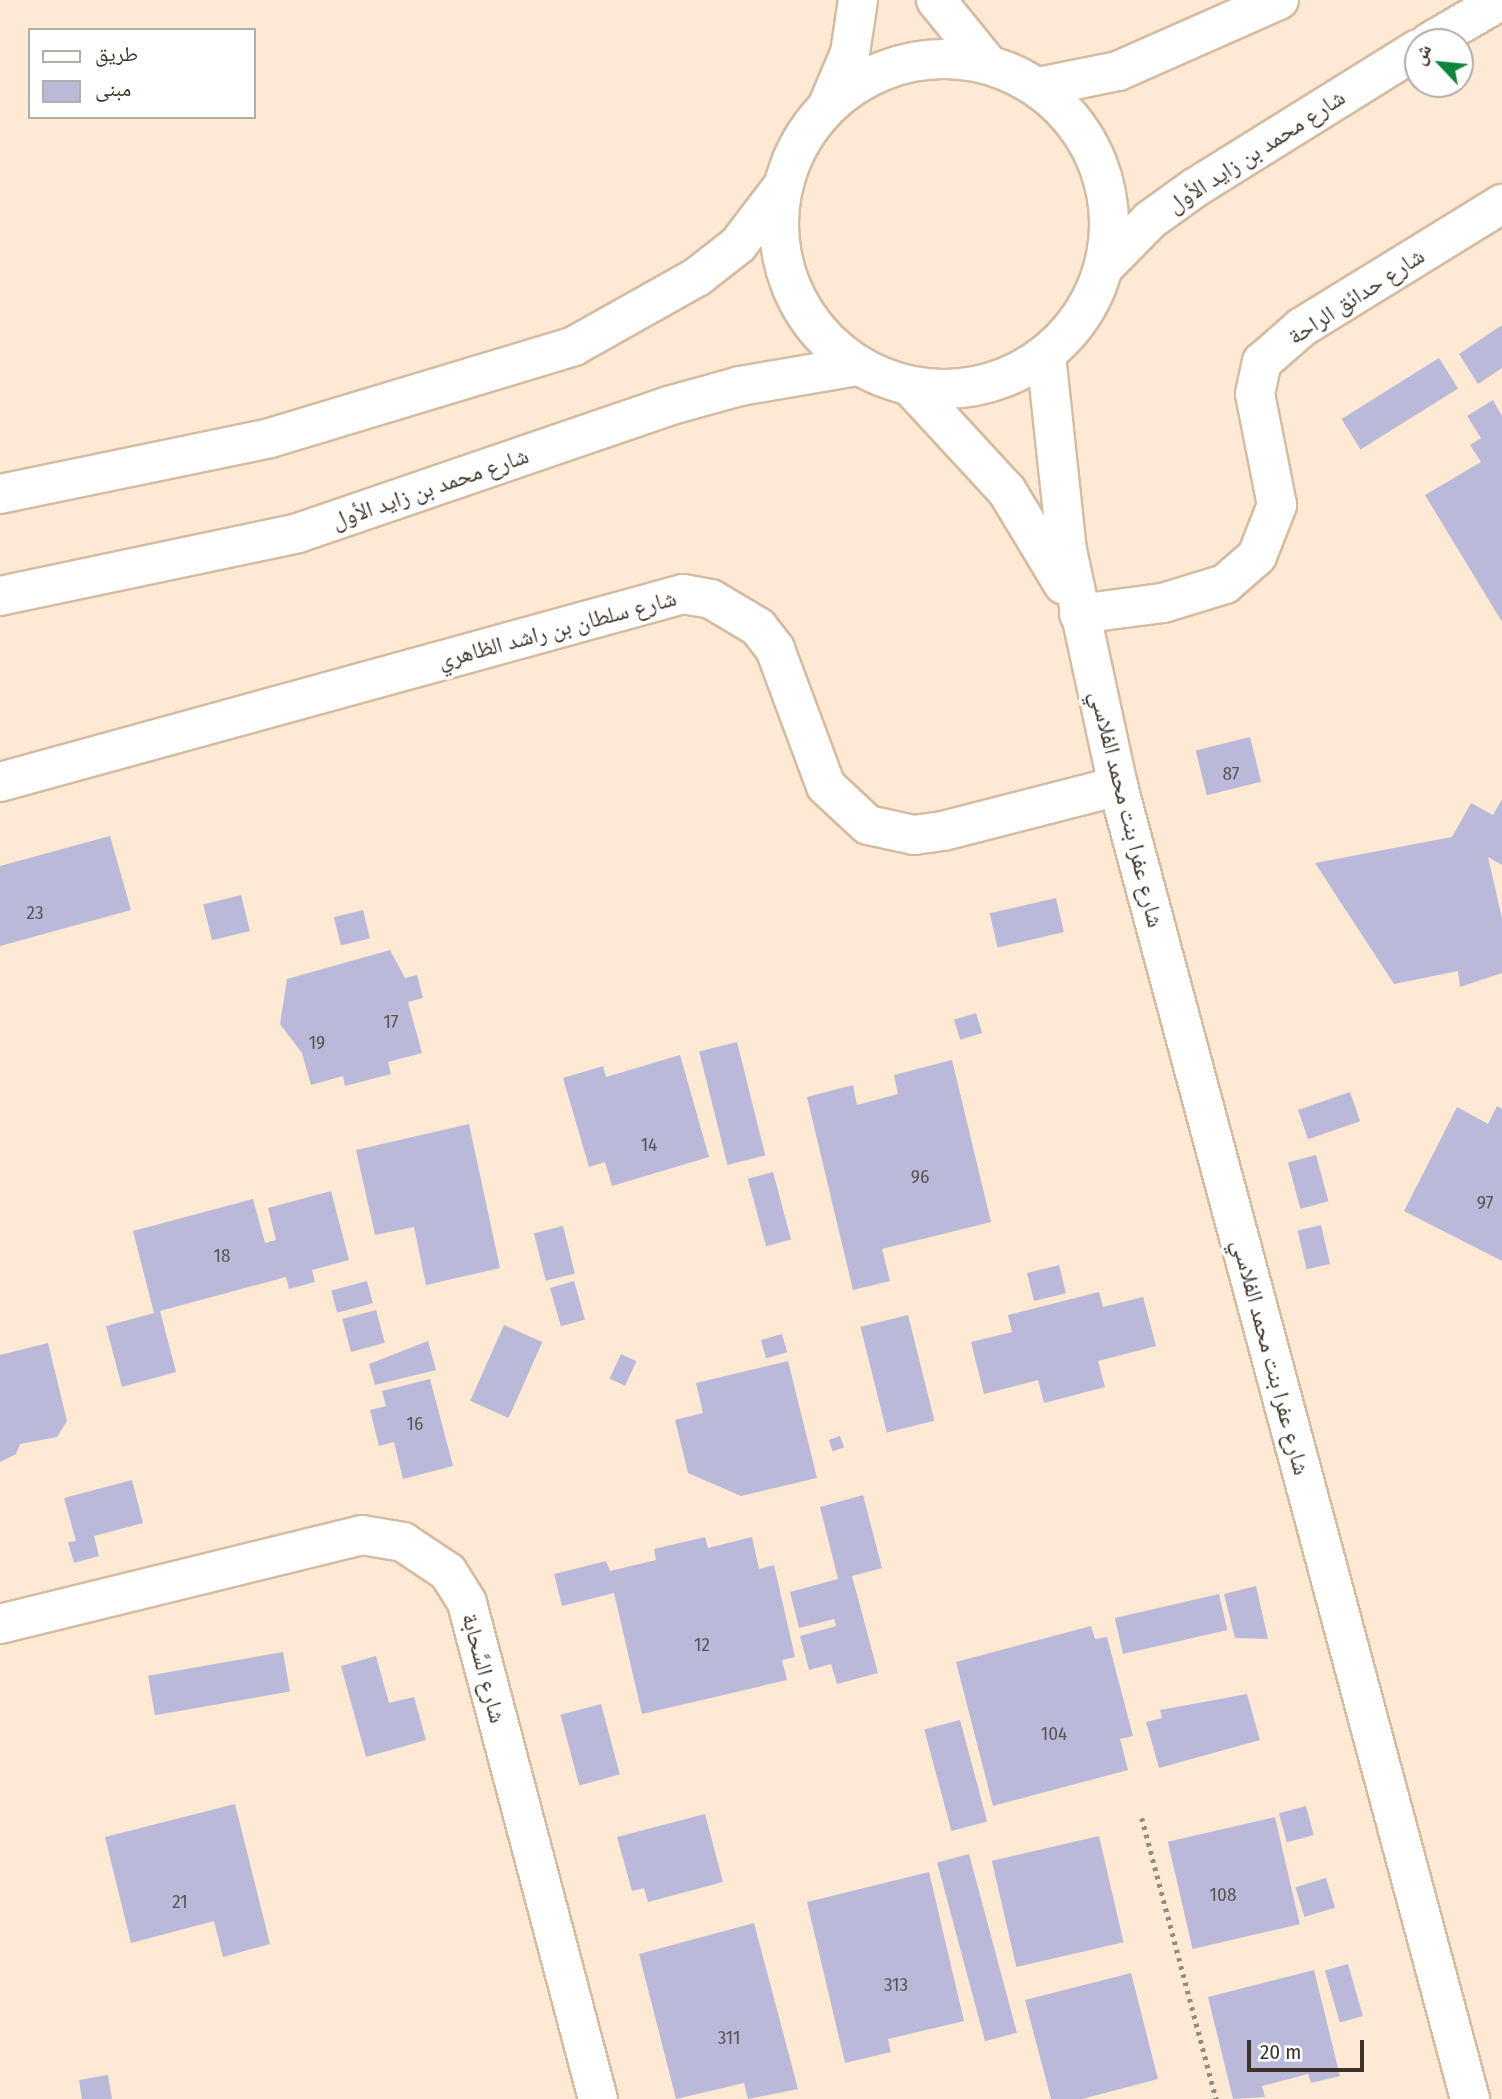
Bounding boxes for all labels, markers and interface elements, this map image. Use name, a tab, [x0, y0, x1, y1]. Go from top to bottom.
legend	[28, 28, 256, 119]
north arrow	[1404, 28, 1474, 98]
text: ش	[1407, 40, 1436, 69]
text: طريق	[95, 41, 138, 67]
text: مبنى	[95, 76, 131, 102]
street label: شارع محمد بن زايد الأول	[1162, 83, 1350, 219]
street label: شارع حدائق الراحة	[1283, 242, 1429, 350]
street label: شارع محمد بن زايد الأول	[328, 441, 532, 535]
street label: شارع سلطان بن راشد الظاهري	[435, 584, 679, 674]
street label: شارع عفرا بنت محمد الفلاسي	[1084, 688, 1170, 930]
house number: 87	[1223, 763, 1239, 785]
house number: 23	[27, 902, 43, 924]
house number: 17	[383, 1011, 399, 1033]
house number: 19	[309, 1032, 325, 1054]
house number: 14	[641, 1134, 657, 1156]
house number: 96	[911, 1166, 929, 1188]
house number: 97	[1477, 1192, 1493, 1214]
street label: شارع عفرا بنت محمد الفلاسي	[1226, 1236, 1316, 1478]
house number: 18	[214, 1245, 230, 1267]
house number: 16	[407, 1413, 423, 1435]
street label: شارع السَّحابة	[456, 1610, 512, 1726]
house number: 12	[694, 1634, 710, 1656]
house number: 104	[1041, 1723, 1067, 1745]
house number: 108	[1210, 1884, 1236, 1906]
house number: 21	[172, 1891, 188, 1913]
house number: 313	[884, 1974, 908, 1996]
scale bar	[1250, 2025, 1367, 2070]
house number: 311	[718, 2027, 740, 2049]
text: 20 m	[1260, 2039, 1301, 2065]

